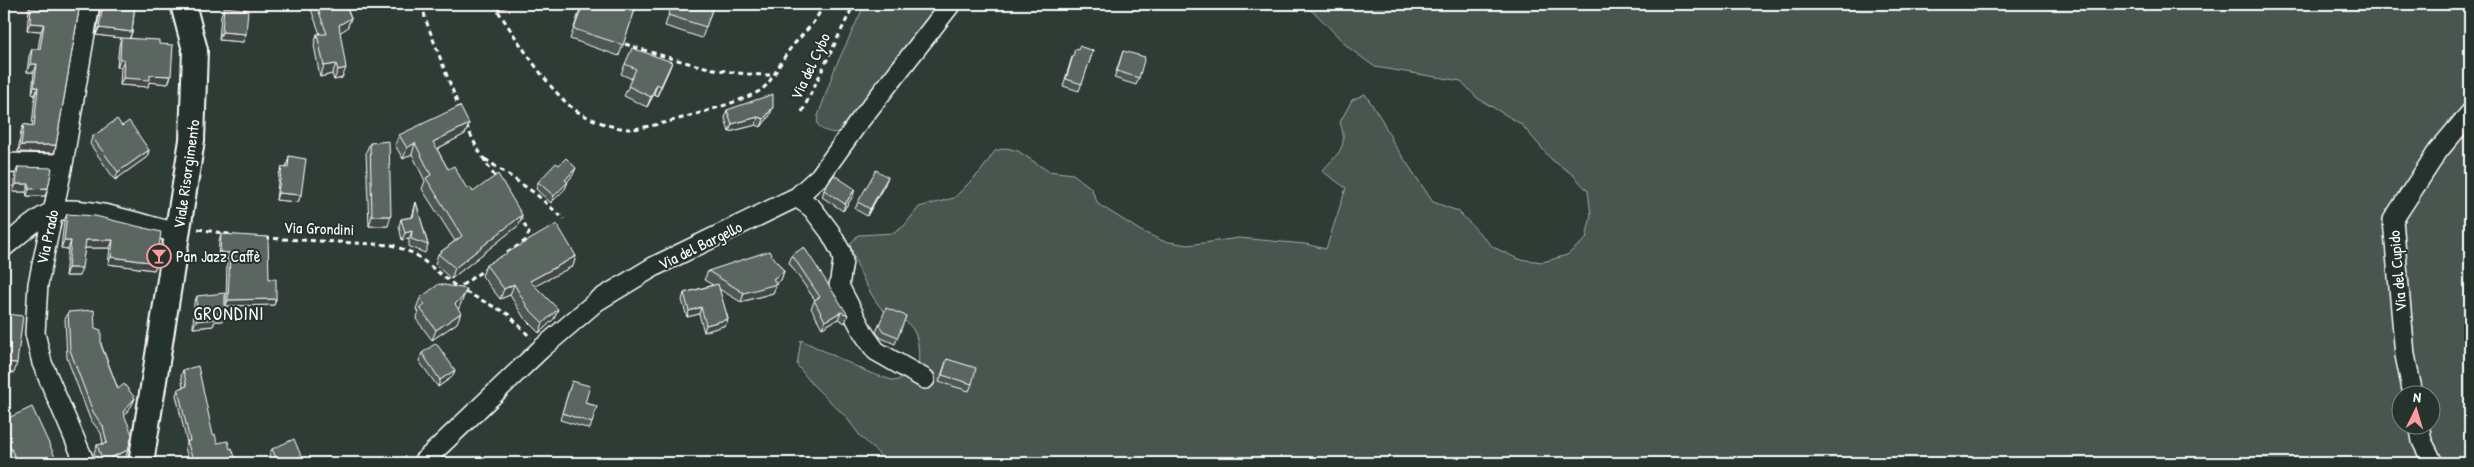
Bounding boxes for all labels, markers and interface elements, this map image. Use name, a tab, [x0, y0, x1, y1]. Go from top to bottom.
street label: Via del Cybo	[785, 28, 835, 103]
street label: Viale Risorgimento	[167, 118, 205, 230]
street label: Via Prado	[30, 207, 64, 266]
street label: Via del Bargello	[655, 215, 746, 275]
street label: Via Grondini	[283, 216, 355, 240]
street label: Via del Cupido	[2382, 229, 2412, 312]
bar icon: Pan Jazz Caffè	[146, 243, 172, 269]
place label: Pan Jazz Caffè	[176, 245, 261, 267]
district label: GRONDINI	[194, 301, 264, 326]
north arrow	[2392, 384, 2442, 434]
text: N	[2413, 387, 2422, 406]

